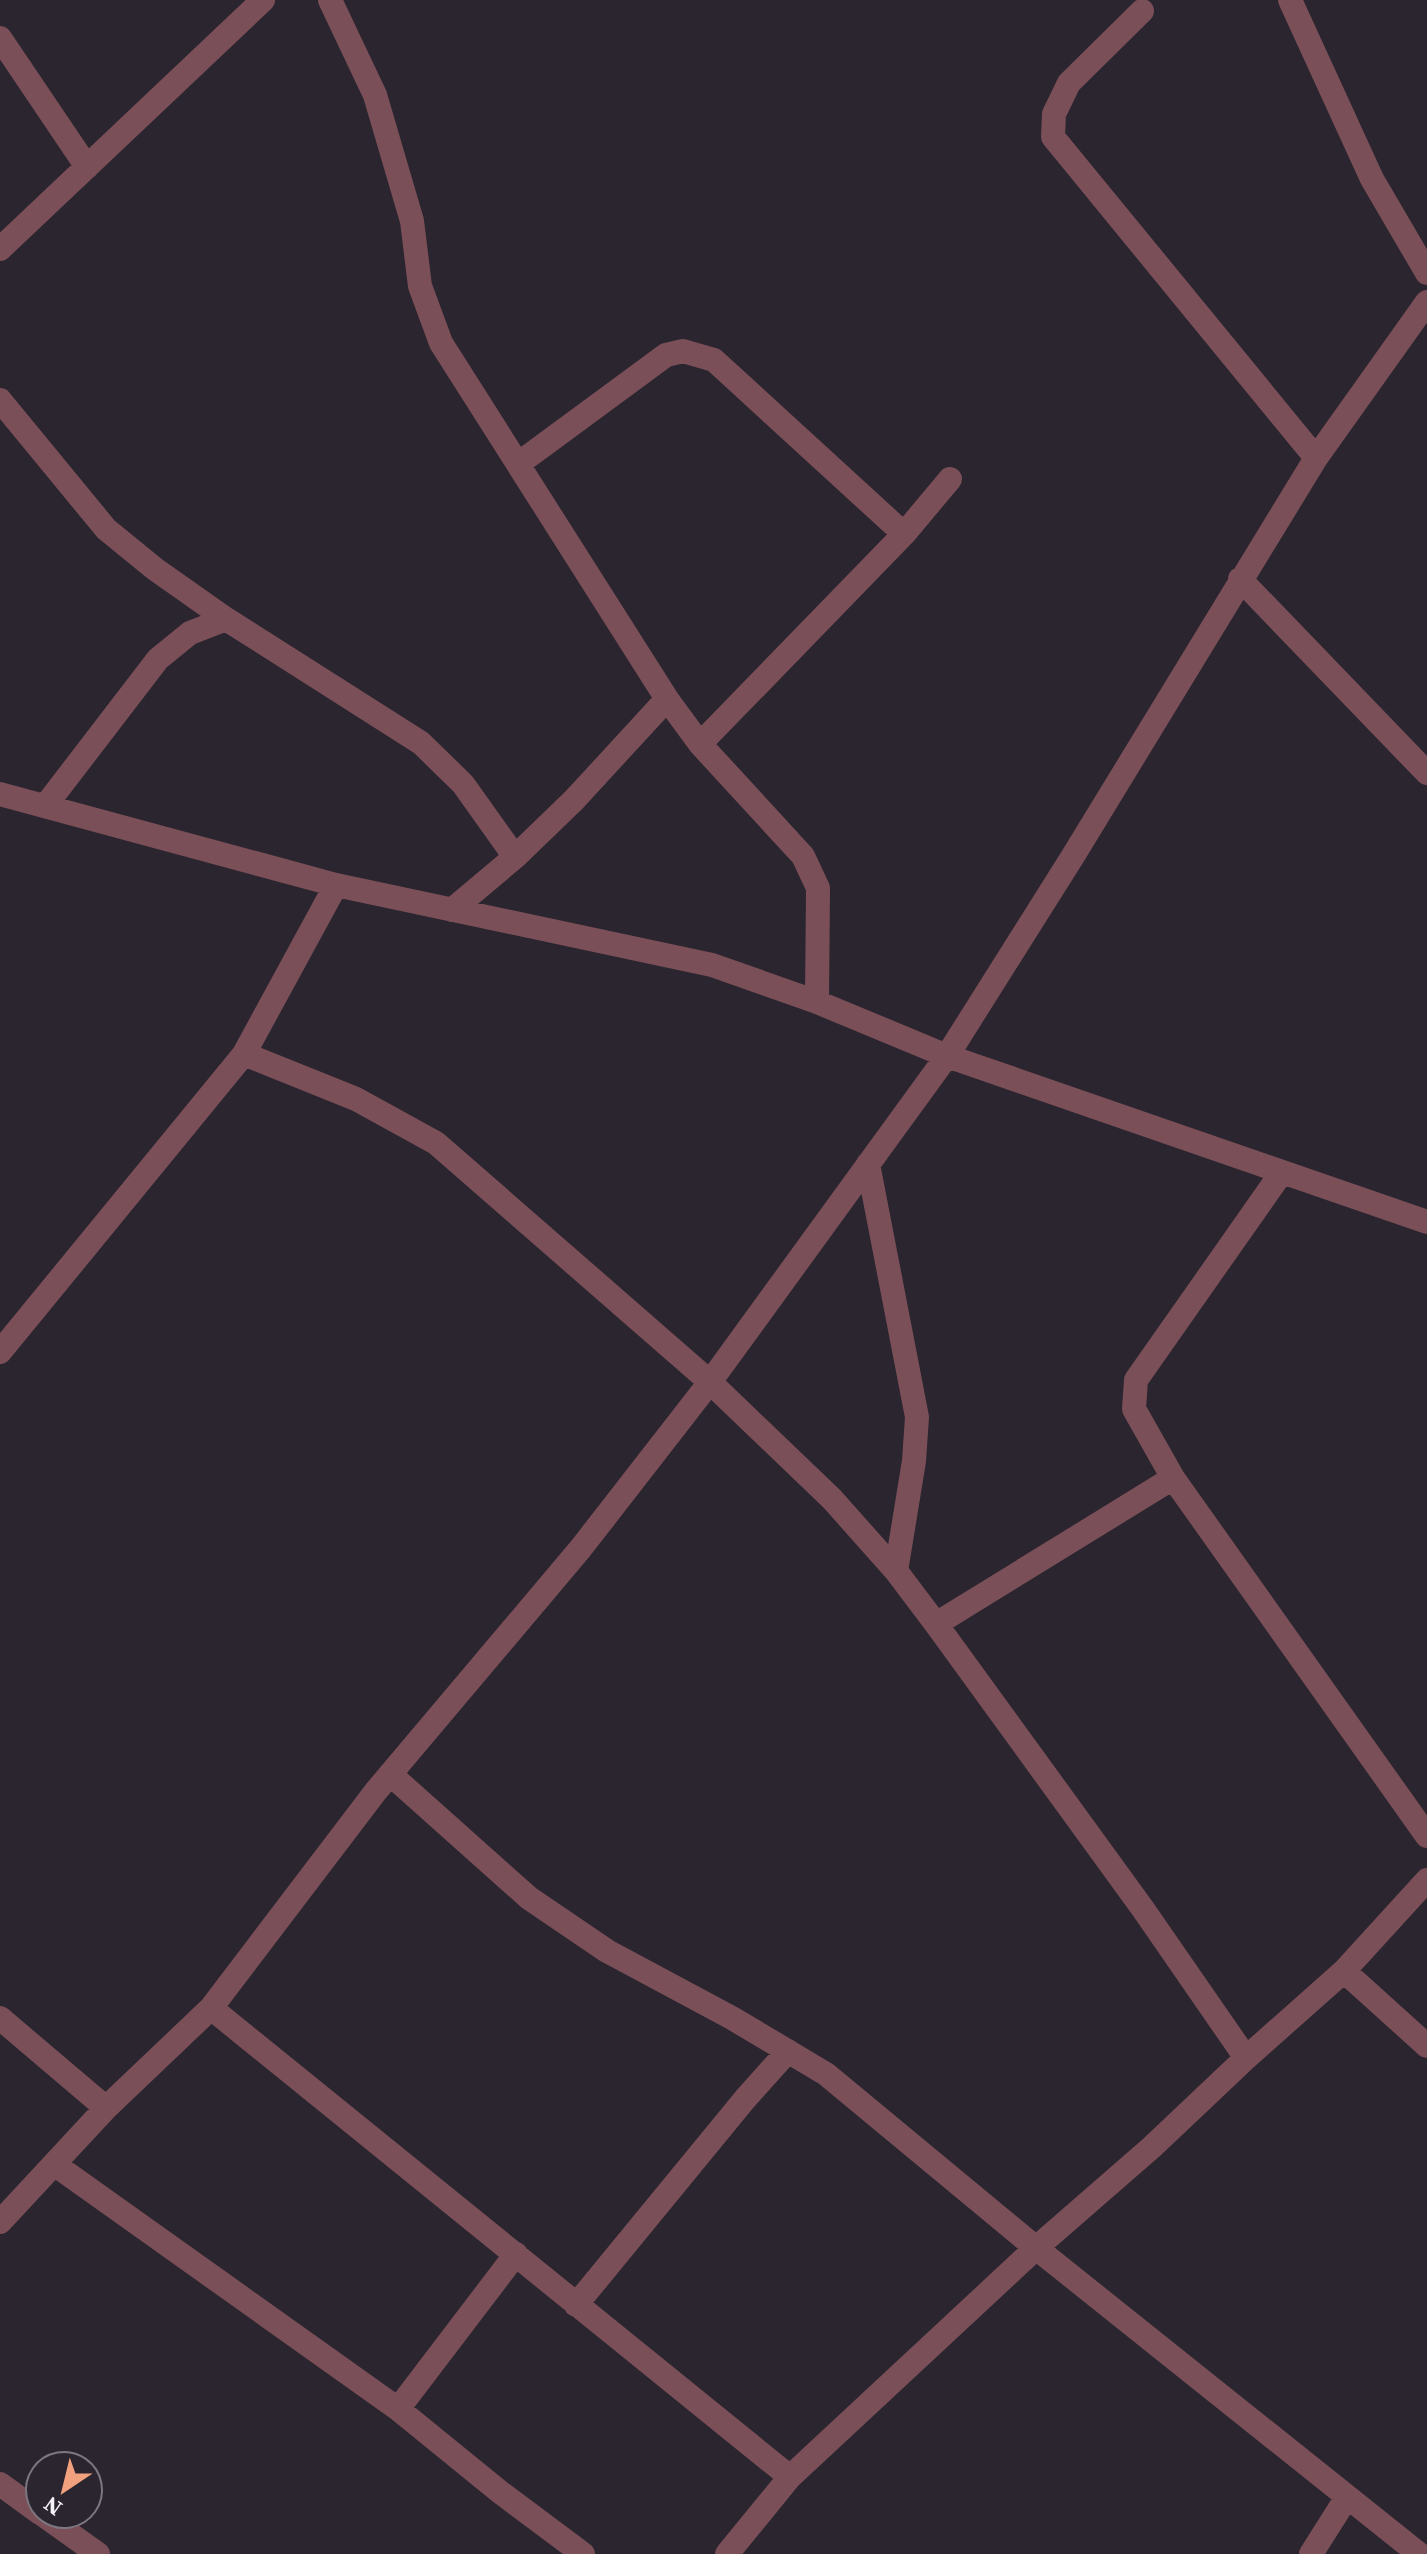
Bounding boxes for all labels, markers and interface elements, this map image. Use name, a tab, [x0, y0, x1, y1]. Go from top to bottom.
north arrow	[24, 2450, 104, 2530]
text: N	[37, 2489, 68, 2523]

